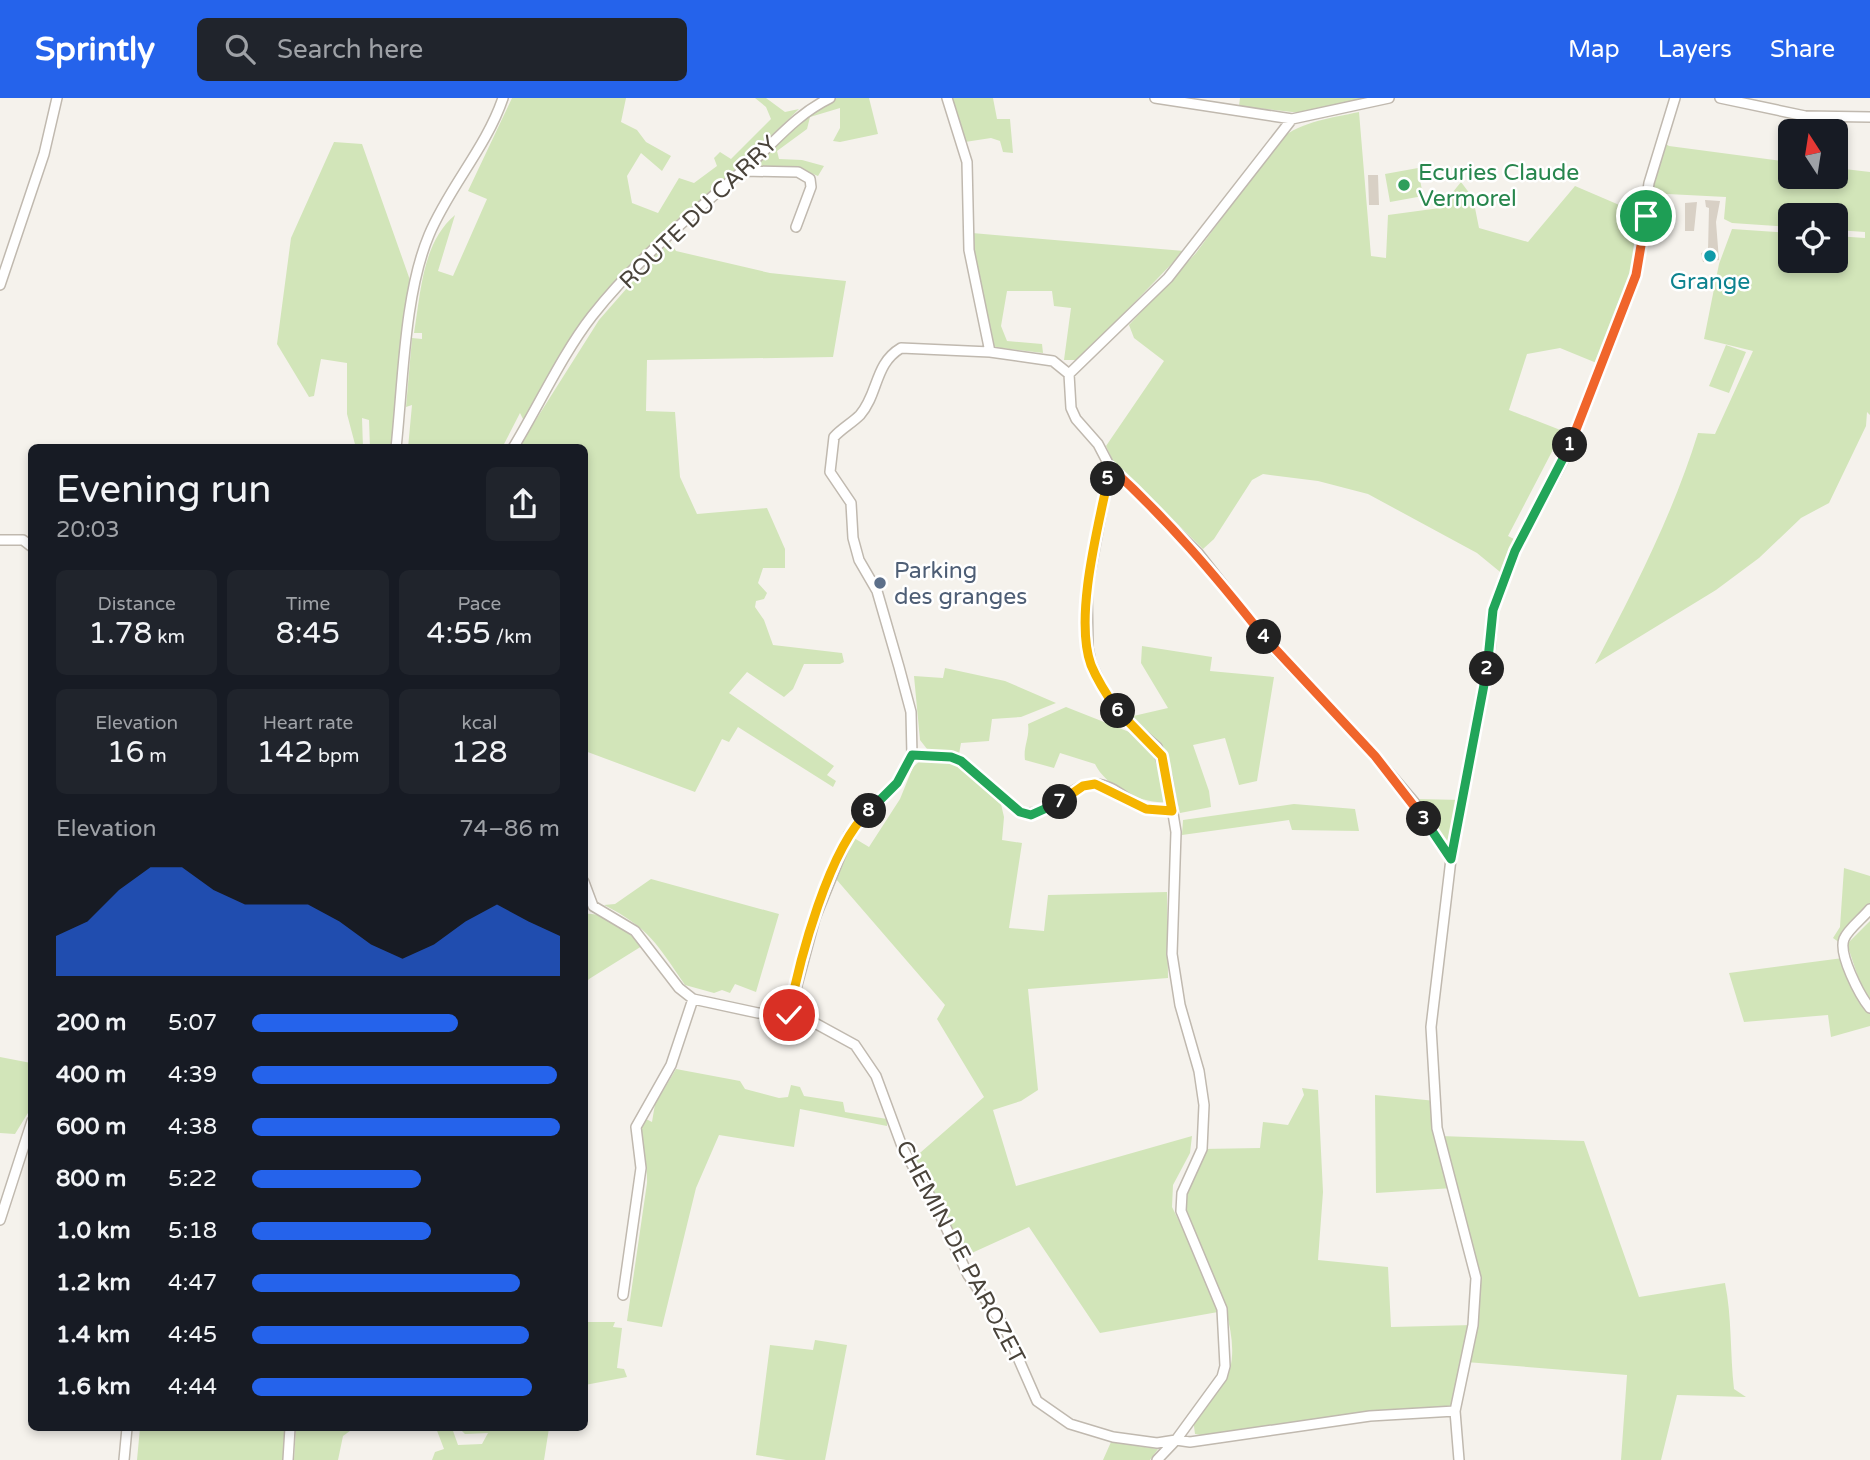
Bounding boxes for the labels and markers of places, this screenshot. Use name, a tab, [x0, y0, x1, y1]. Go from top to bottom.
place label: Ecuries Claude Vermorel	[1418, 159, 1579, 213]
marker: Ecuries Claude Vermorel	[1396, 177, 1412, 193]
pin	[1616, 186, 1676, 246]
marker: Grange	[1702, 248, 1718, 264]
place label: Grange	[1670, 268, 1750, 296]
pin: 1	[1552, 428, 1588, 462]
pin: 5	[1090, 462, 1126, 496]
place label: Parking des granges	[894, 557, 1027, 611]
marker: Parking des granges	[872, 575, 888, 591]
pin: 4	[1246, 620, 1282, 654]
pin: 2	[1470, 652, 1504, 686]
pin: 6	[1100, 694, 1136, 728]
pin: 7	[1042, 784, 1078, 820]
pin: 8	[852, 794, 886, 828]
pin: 3	[1406, 802, 1442, 836]
pin	[759, 985, 819, 1045]

